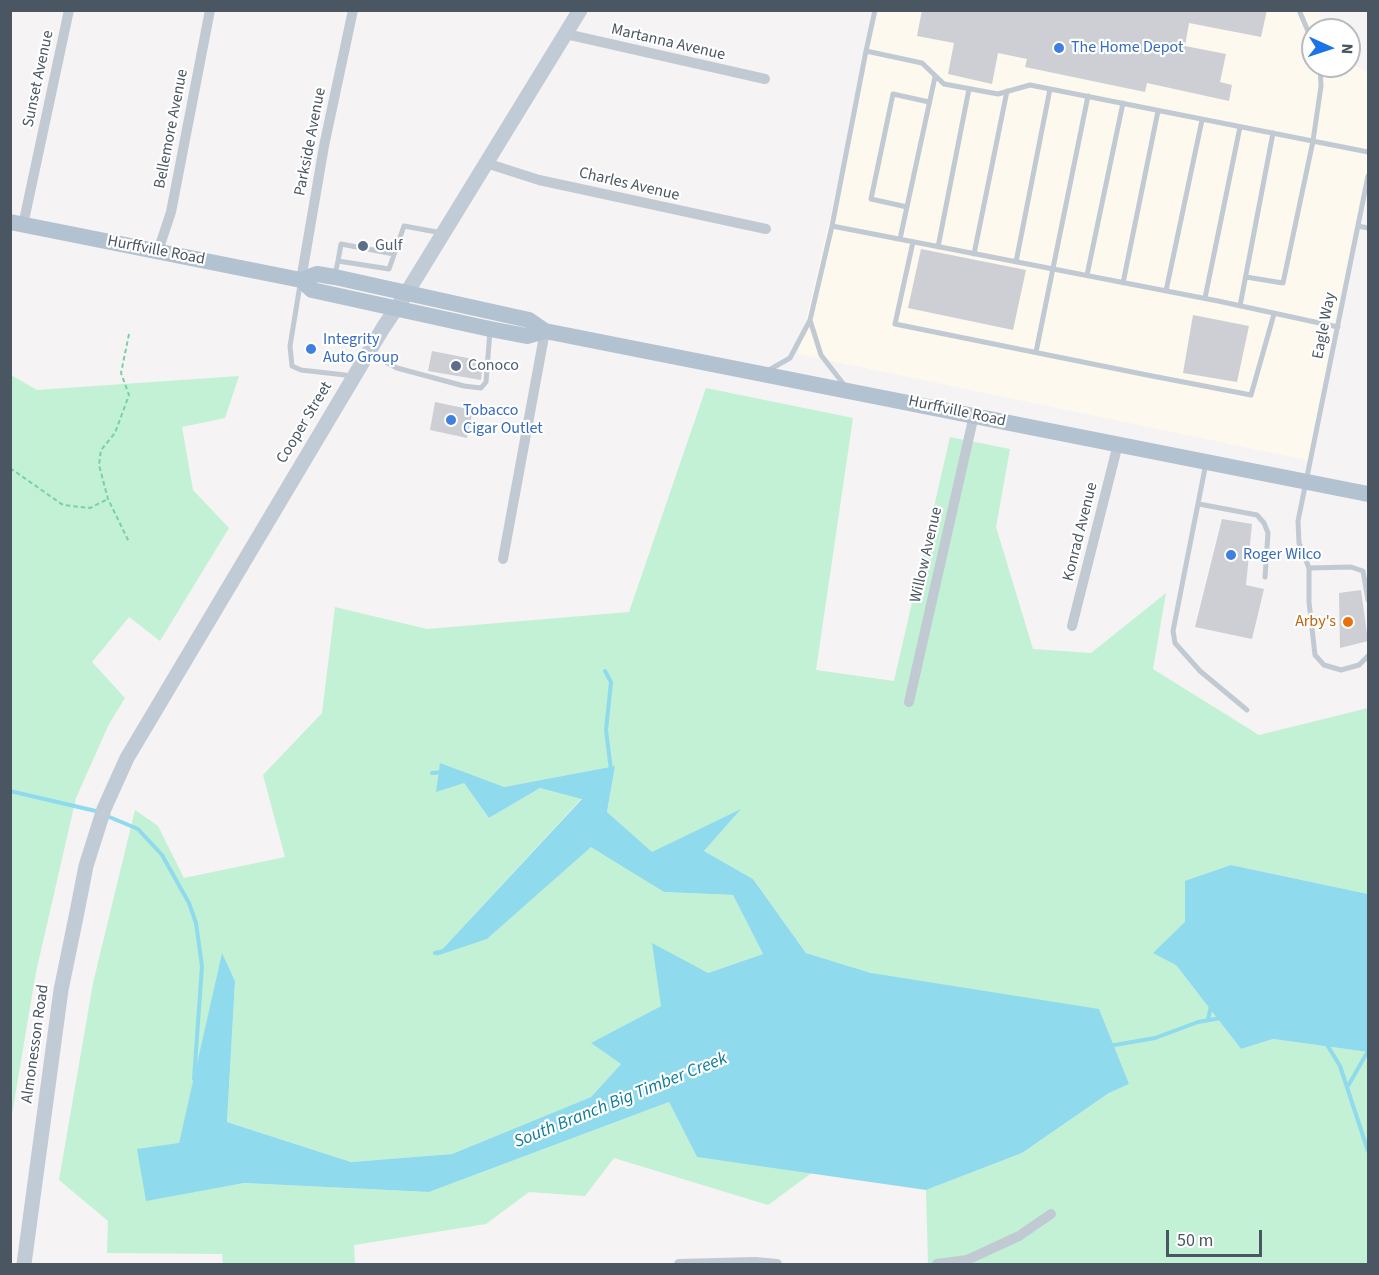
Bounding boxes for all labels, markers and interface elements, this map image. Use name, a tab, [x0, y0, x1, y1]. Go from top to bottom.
north arrow	[1301, 18, 1361, 78]
street label: Martanna Avenue	[609, 21, 727, 65]
street label: Sunset Avenue	[19, 29, 59, 129]
place label: The Home Depot	[1071, 38, 1183, 58]
marker: The Home Depot	[1052, 41, 1066, 55]
text: N	[1336, 43, 1358, 55]
street label: Bellemore Avenue	[151, 68, 193, 190]
street label: Parkside Avenue	[291, 86, 331, 198]
street label: Charles Avenue	[577, 164, 681, 206]
street label: Hurffville Road	[105, 232, 207, 270]
place label: Gulf	[375, 236, 402, 256]
marker: Gulf	[356, 239, 370, 253]
street label: Eagle Way	[1309, 291, 1341, 361]
place label: Integrity Auto Group	[323, 330, 399, 368]
marker: Integrity Auto Group	[304, 342, 318, 356]
place label: Conoco	[468, 356, 519, 376]
marker: Conoco	[449, 359, 463, 373]
street label: Cooper Street	[273, 379, 337, 467]
street label: Hurffville Road	[907, 392, 1007, 432]
place label: Tobacco Cigar Outlet	[463, 401, 543, 439]
marker: Tobacco Cigar Outlet	[444, 413, 458, 427]
street label: Konrad Avenue	[1059, 481, 1103, 583]
street label: Willow Avenue	[907, 505, 947, 605]
place label: Roger Wilco	[1243, 545, 1321, 565]
marker: Roger Wilco	[1224, 548, 1238, 562]
place label: Arby's	[1295, 612, 1336, 632]
marker: Arby's	[1341, 615, 1355, 629]
street label: Almonesson Road	[18, 983, 54, 1105]
water label: South Branch Big Timber Creek	[511, 1048, 731, 1154]
scale bar	[1169, 1218, 1265, 1256]
text: 50 m	[1177, 1228, 1213, 1253]

